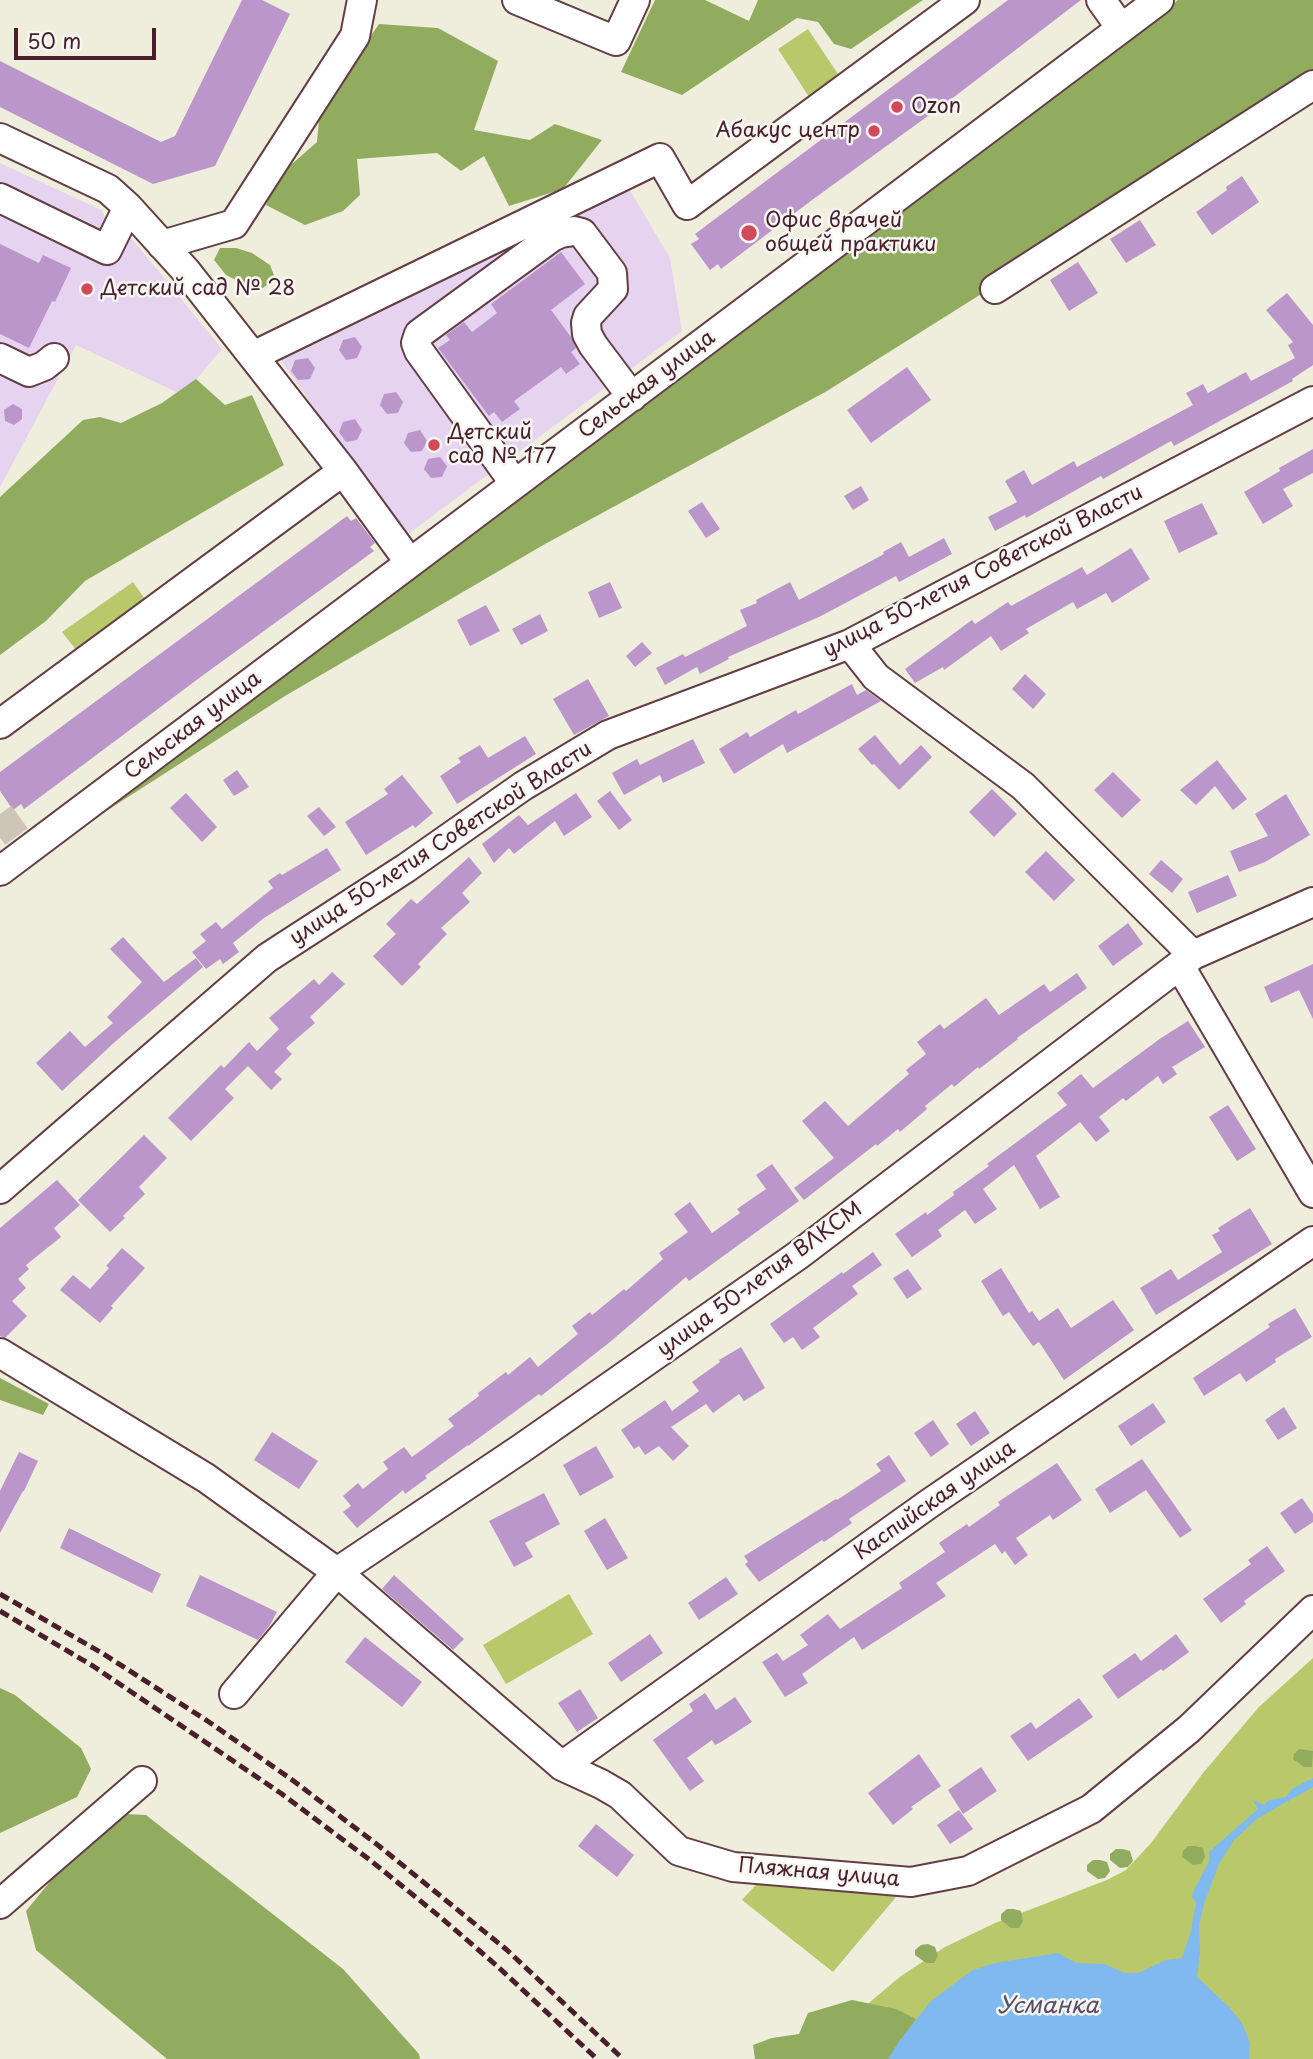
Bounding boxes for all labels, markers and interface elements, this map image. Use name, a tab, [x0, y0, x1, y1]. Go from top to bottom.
scale bar	[18, 14, 159, 58]
text: 50 m	[27, 24, 81, 56]
place label: Ozon	[911, 94, 961, 120]
marker: Ozon	[889, 99, 905, 115]
place label: Абакус центр	[715, 118, 860, 144]
marker: Абакус центр	[866, 123, 882, 139]
place label: Офис врачей общей практики	[765, 208, 937, 258]
marker: Офис врачей общей практики	[739, 223, 759, 243]
place label: Детский сад № 28	[101, 276, 295, 302]
marker: Детский сад № 28	[79, 281, 95, 297]
street label: Сельская улица	[574, 325, 720, 445]
place label: Детский сад № 177	[448, 420, 556, 470]
marker: Детский сад № 177	[426, 437, 442, 453]
street label: улица 50-летия Советской Власти	[819, 480, 1147, 664]
street label: Сельская улица	[120, 666, 266, 786]
street label: улица 50-летия Советской Власти	[285, 737, 597, 951]
street label: улица 50-летия ВЛКСМ	[653, 1197, 867, 1363]
street label: Каспийская улица	[850, 1436, 1020, 1566]
street label: Пляжная улица	[737, 1853, 901, 1893]
water label: Усманка	[997, 1993, 1099, 2021]

